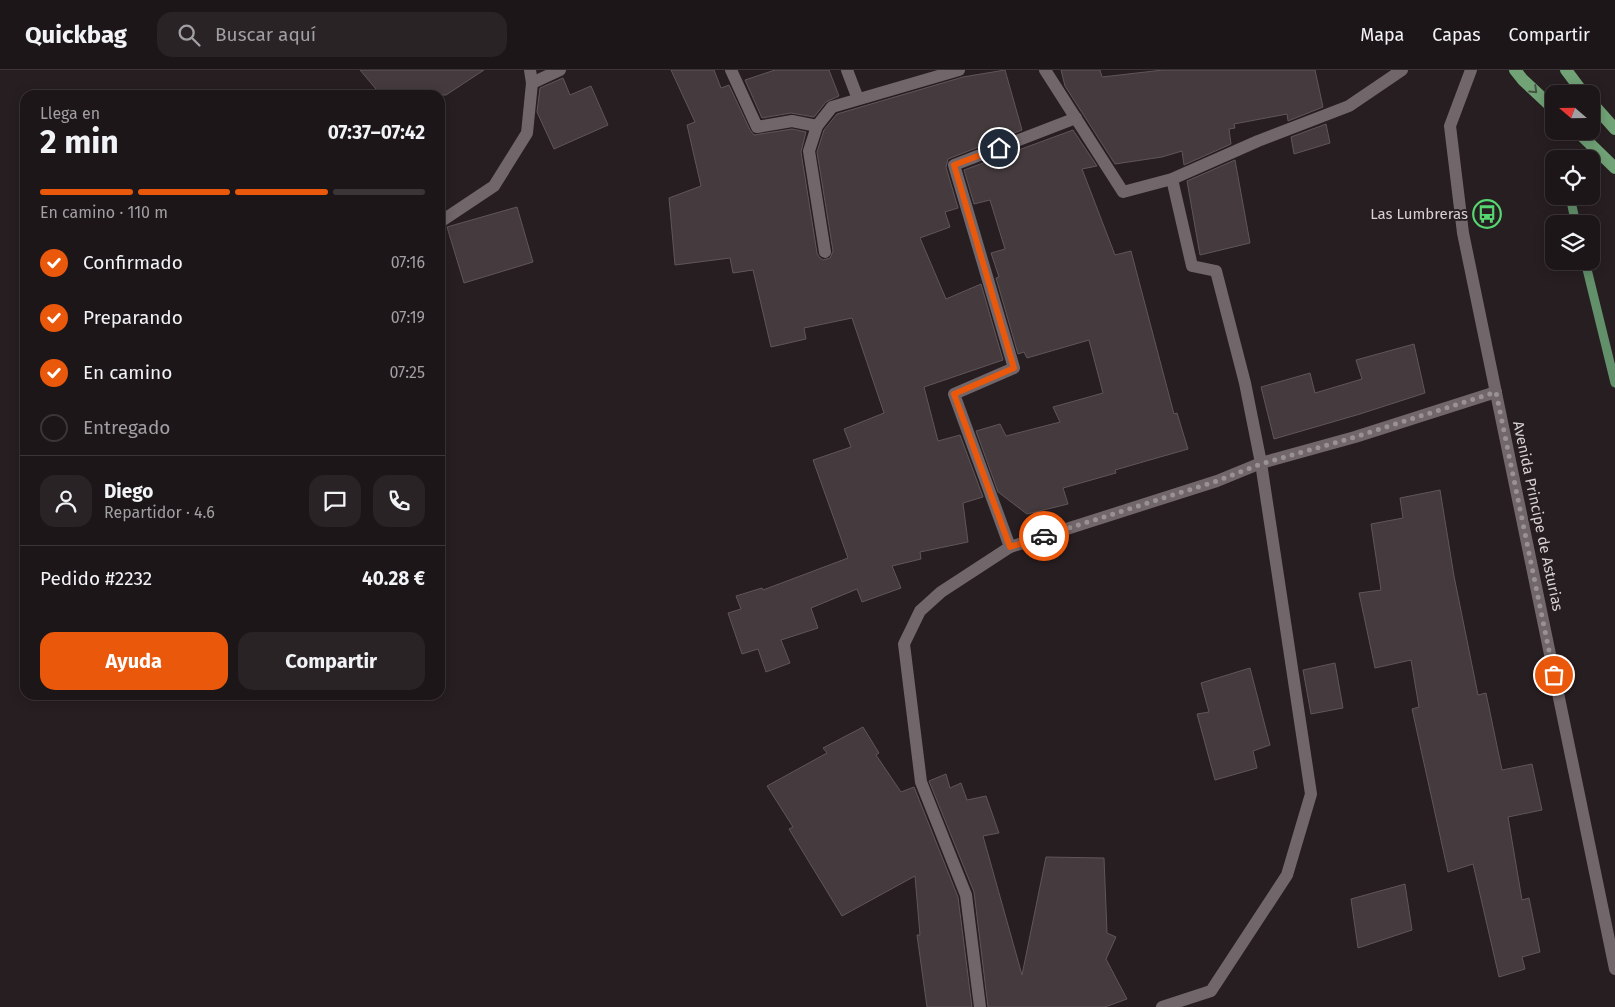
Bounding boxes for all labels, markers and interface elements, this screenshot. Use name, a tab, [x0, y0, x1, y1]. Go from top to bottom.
search box	[157, 12, 507, 57]
text: Quickbag	[25, 21, 127, 49]
icon: search	[175, 21, 203, 49]
text: Buscar aquí	[215, 23, 316, 46]
text: Mapa	[1360, 24, 1404, 46]
text: Capas	[1432, 24, 1481, 46]
text: Compartir	[1509, 24, 1590, 46]
one-way arrow	[1528, 84, 1537, 93]
north arrow	[1545, 85, 1600, 140]
map controls	[1545, 85, 1600, 270]
text: Llega en	[40, 104, 100, 123]
text: 07:37–07:42	[328, 121, 425, 144]
text: 2 min	[40, 123, 119, 161]
pin	[978, 127, 1020, 169]
icon: home	[985, 134, 1013, 162]
button: locate	[1545, 150, 1600, 205]
bus stop icon: Las Lumbreras	[1472, 199, 1502, 229]
text: En camino · 110 m	[40, 203, 168, 222]
place label: Las Lumbreras	[1370, 205, 1468, 223]
button: layers	[1545, 215, 1600, 270]
icon: check	[40, 249, 68, 277]
text: Confirmado	[83, 251, 183, 274]
text: 07:16	[391, 253, 425, 272]
icon: check	[40, 304, 68, 332]
text: Preparando	[83, 306, 183, 329]
text: 07:19	[391, 308, 425, 327]
icon: check	[40, 359, 68, 387]
text: En camino	[83, 361, 172, 384]
text: 07:25	[390, 363, 425, 382]
text: Entregado	[83, 416, 170, 439]
street label: Avenida Principe de Asturias	[1509, 419, 1567, 613]
button: person	[40, 475, 92, 527]
button: chat	[309, 475, 361, 527]
button: phone	[373, 475, 425, 527]
text: Diego	[104, 480, 153, 503]
text: Repartidor · 4.6	[104, 503, 215, 522]
courier	[1019, 511, 1069, 561]
icon: car	[1030, 522, 1058, 550]
text: Pedido #2232	[40, 567, 152, 590]
text: 40.28 €	[362, 567, 425, 590]
button: Ayuda	[40, 632, 228, 690]
button: Compartir	[238, 632, 425, 690]
pin	[1533, 654, 1575, 696]
icon: bag	[1540, 661, 1568, 689]

